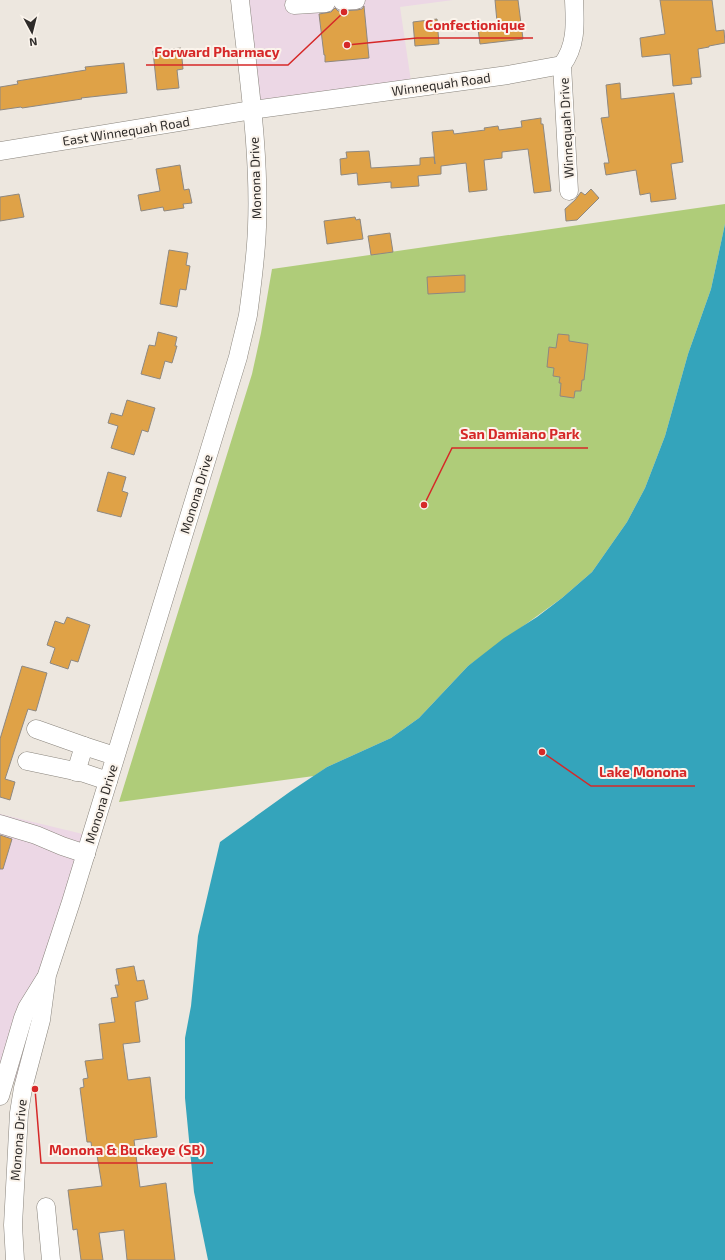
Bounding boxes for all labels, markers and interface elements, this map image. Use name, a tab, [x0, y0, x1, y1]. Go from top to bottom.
north arrow	[12, 12, 52, 52]
callout: Confectionique	[417, 12, 533, 38]
text: Confectionique	[425, 16, 525, 33]
text: N	[28, 35, 38, 49]
callout: Forward Pharmacy	[146, 39, 288, 65]
text: Forward Pharmacy	[154, 43, 280, 60]
street label: Winnequah Road	[390, 69, 492, 99]
street label: Winnequah Drive	[555, 77, 577, 179]
street label: East Winnequah Road	[61, 113, 191, 149]
street label: Monona Drive	[246, 137, 264, 219]
callout: San Damiano Park	[452, 422, 588, 448]
text: San Damiano Park	[460, 425, 580, 442]
street label: Monona Drive	[176, 452, 216, 536]
callout: Lake Monona	[591, 760, 695, 786]
street label: Monona Drive	[81, 762, 121, 846]
text: Lake Monona	[599, 763, 687, 780]
street label: Monona Drive	[6, 1098, 30, 1182]
callout: Monona & Buckeye (SB)	[41, 1137, 213, 1163]
text: Monona & Buckeye (SB)	[49, 1141, 205, 1158]

